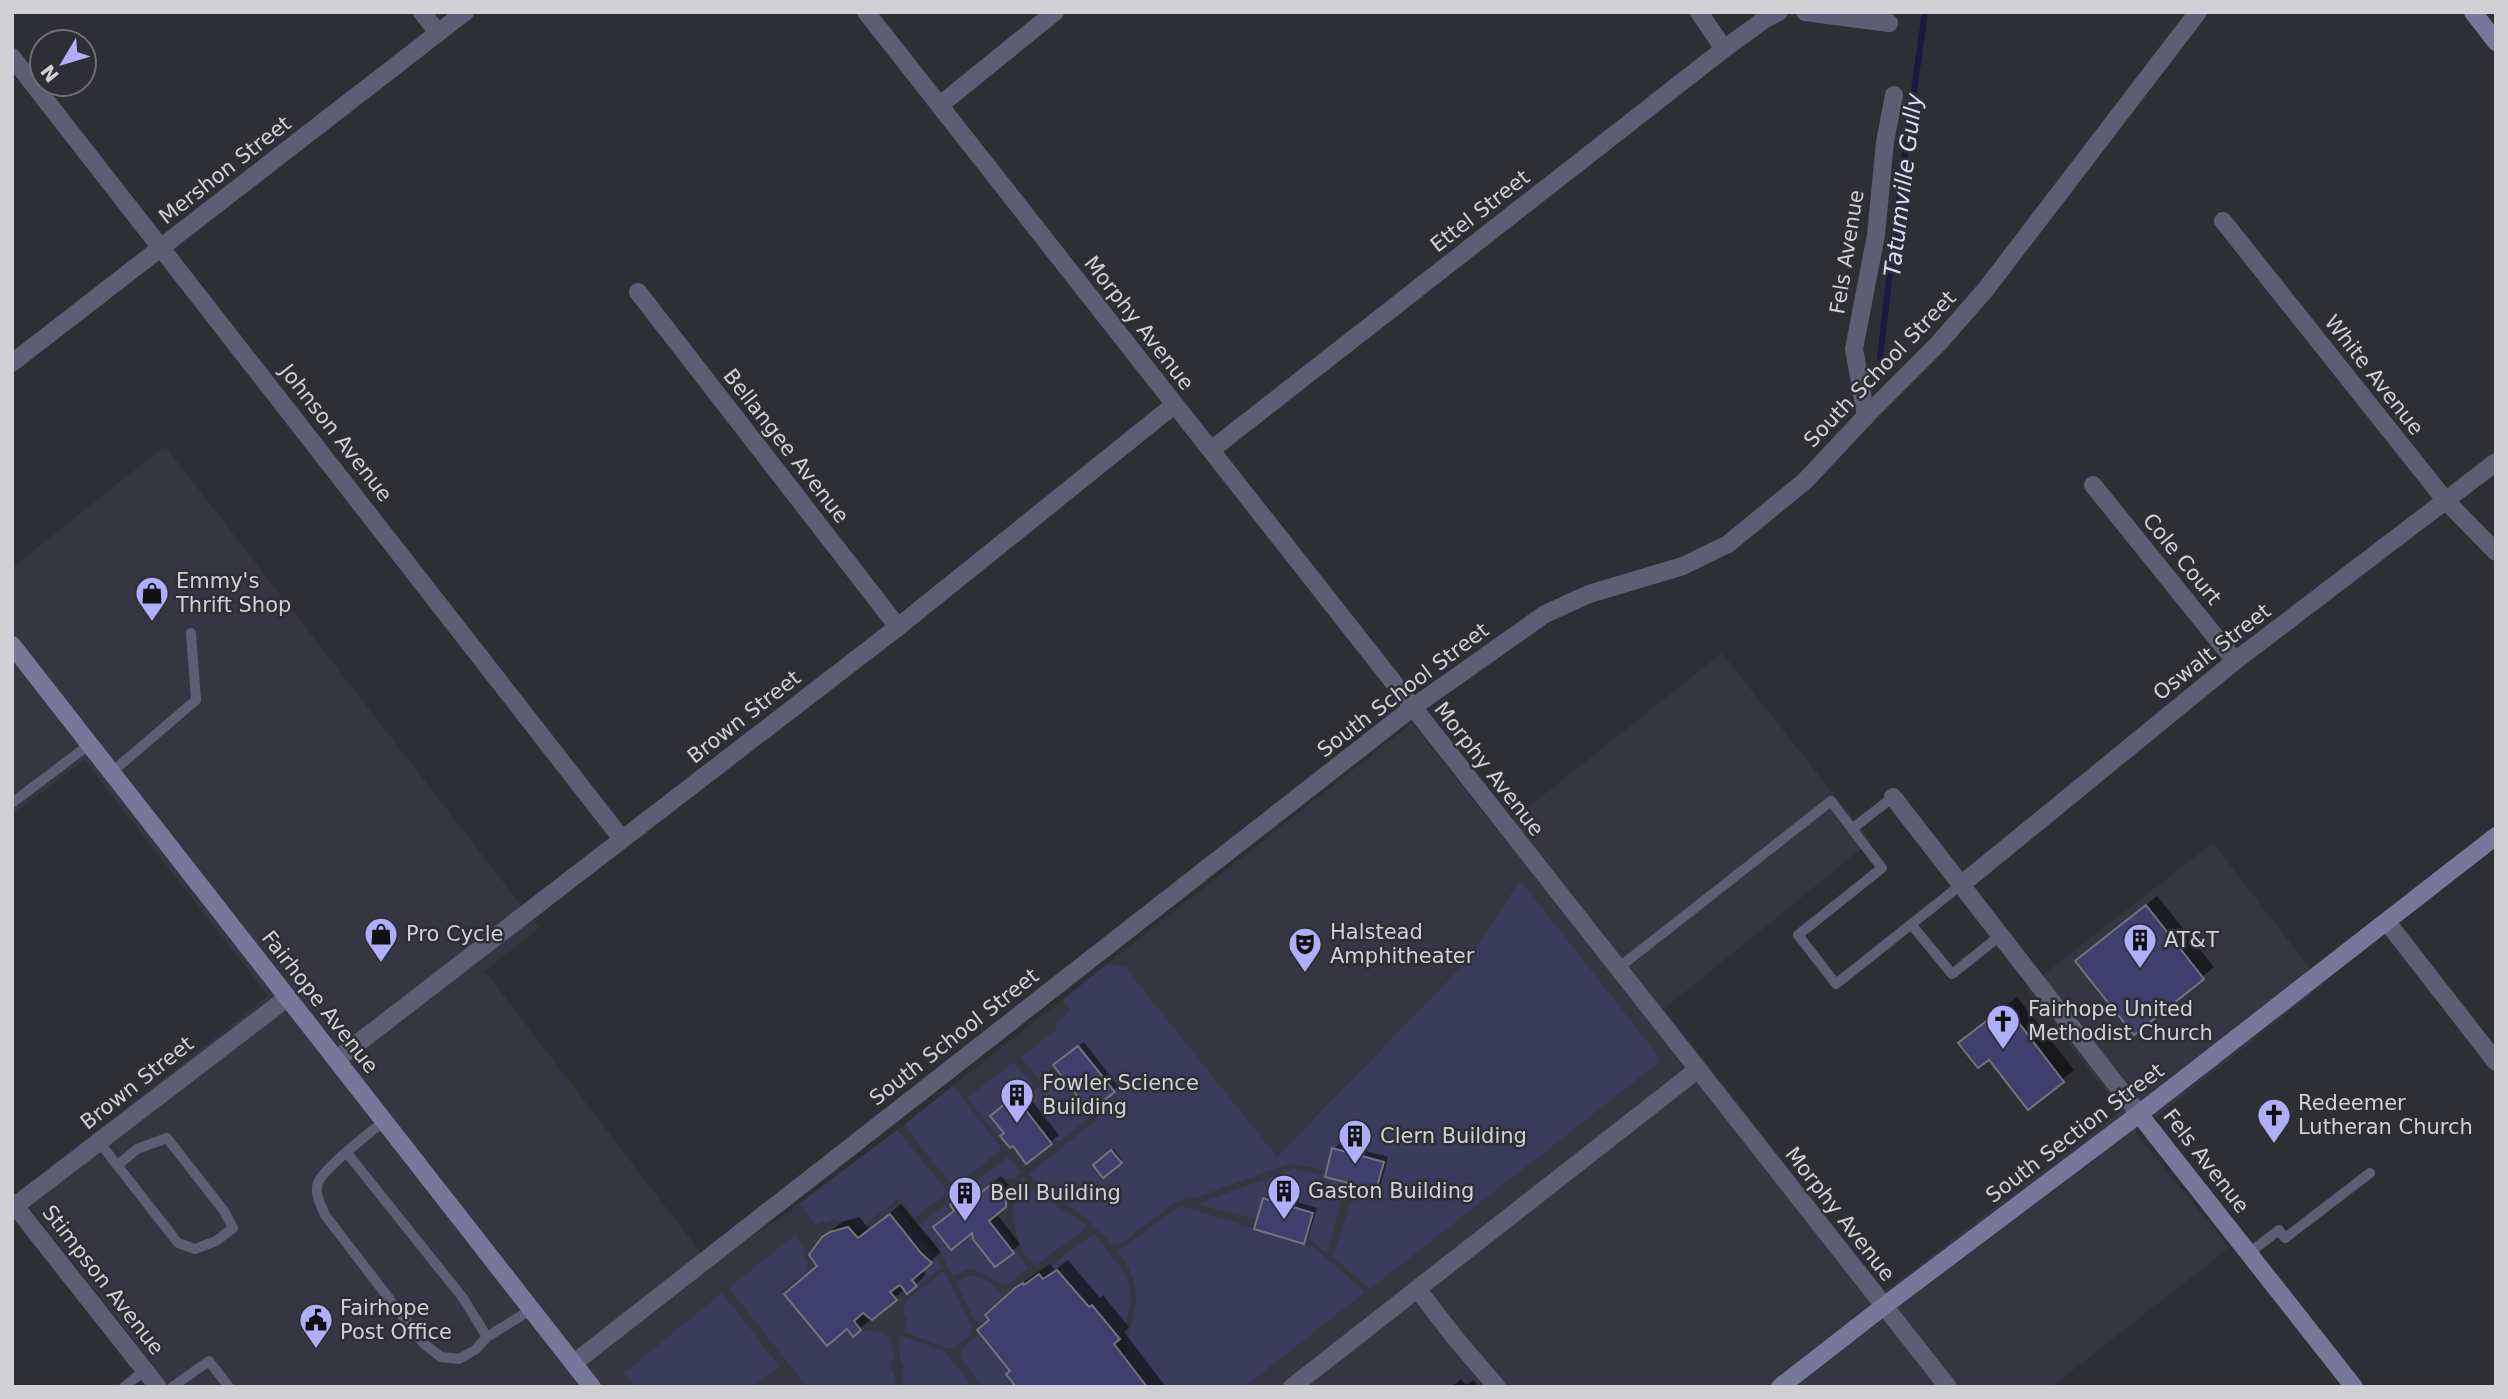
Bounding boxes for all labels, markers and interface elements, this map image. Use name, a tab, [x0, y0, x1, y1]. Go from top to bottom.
north arrow	[28, 28, 98, 98]
text: N	[36, 60, 63, 87]
water label: Tatumville Gully	[1879, 91, 1927, 278]
street label: Mershon Street	[154, 111, 296, 229]
street label: Ettel Street	[1426, 165, 1534, 257]
street label: Fels Avenue	[1825, 188, 1869, 316]
street label: Morphy Avenue	[1079, 251, 1199, 395]
street label: South School Street	[1799, 286, 1961, 452]
street label: White Avenue	[2320, 310, 2428, 440]
street label: Johnson Avenue	[274, 358, 397, 506]
street label: Bellangee Avenue	[718, 364, 854, 528]
street label: Cole Court	[2138, 508, 2226, 610]
place label: Emmy's Thrift Shop	[175, 569, 291, 617]
shop icon: Emmy's Thrift Shop	[133, 574, 171, 623]
street label: Oswalt Street	[2149, 599, 2275, 705]
street label: South School Street	[1313, 618, 1493, 762]
street label: Brown Street	[683, 666, 805, 768]
street label: Morphy Avenue	[1429, 697, 1549, 841]
shop icon: Pro Cycle	[362, 915, 400, 964]
place label: Halstead Amphitheater	[1330, 920, 1475, 968]
building icon: AT&T	[2121, 921, 2159, 970]
place label: Pro Cycle	[406, 922, 503, 946]
theatre icon: Halstead Amphitheater	[1286, 925, 1324, 974]
street label: Fairhope Avenue	[257, 926, 383, 1078]
place label: AT&T	[2164, 928, 2219, 952]
street label: South School Street	[865, 964, 1043, 1110]
place label: Fairhope United Methodist Church	[2028, 997, 2213, 1045]
church icon: Fairhope United Methodist Church	[1984, 1002, 2022, 1051]
street label: Brown Street	[76, 1032, 198, 1134]
street label: South Section Street	[1981, 1058, 2169, 1208]
place label: Fowler Science Building	[1042, 1071, 1199, 1119]
building icon: Fowler Science Building	[998, 1076, 1036, 1125]
place label: Redeemer Lutheran Church	[2298, 1091, 2473, 1139]
church icon: Redeemer Lutheran Church	[2255, 1096, 2293, 1145]
street label: Fels Avenue	[2158, 1104, 2254, 1218]
building icon: Clern Building	[1336, 1117, 1374, 1166]
place label: Clern Building	[1380, 1124, 1527, 1148]
street label: Morphy Avenue	[1780, 1142, 1900, 1286]
building icon: Gaston Building	[1265, 1172, 1303, 1221]
building icon: Bell Building	[946, 1174, 984, 1223]
place label: Gaston Building	[1308, 1179, 1474, 1203]
place label: Bell Building	[990, 1181, 1121, 1205]
street label: Stimpson Avenue	[37, 1201, 169, 1359]
place label: Fairhope Post Office	[340, 1296, 452, 1344]
public building icon: Fairhope Post Office	[297, 1301, 335, 1350]

